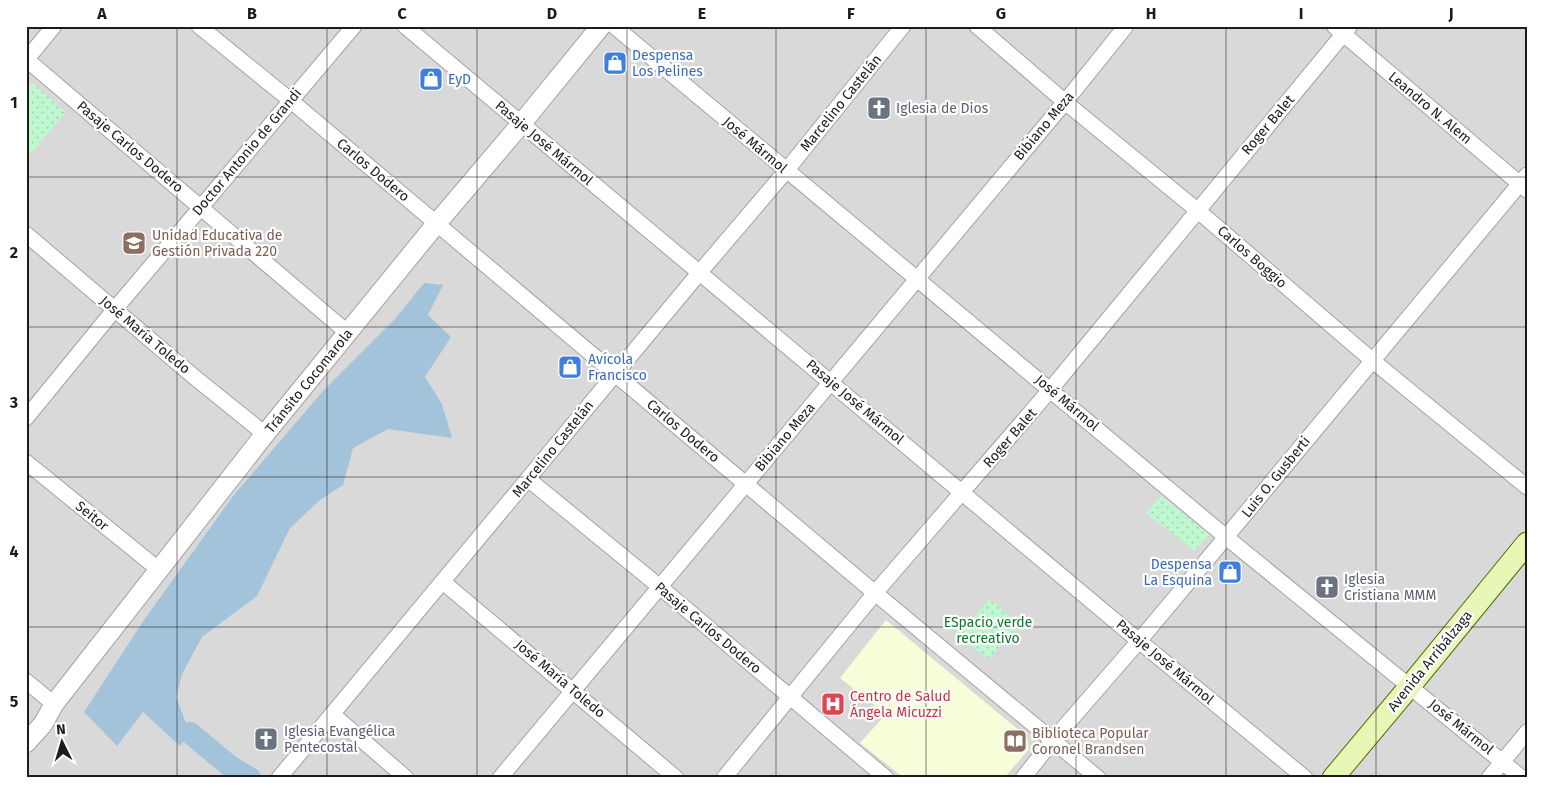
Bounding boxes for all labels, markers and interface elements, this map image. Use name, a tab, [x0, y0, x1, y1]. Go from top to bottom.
text: A	[96, 4, 107, 23]
text: B	[247, 4, 257, 23]
text: C	[397, 4, 407, 23]
text: D	[547, 4, 557, 23]
text: E	[698, 4, 706, 23]
text: F	[847, 4, 855, 23]
text: G	[996, 4, 1006, 23]
text: H	[1146, 4, 1156, 23]
text: I	[1299, 4, 1303, 23]
text: J	[1447, 4, 1454, 23]
place label: Despensa Los Pelines	[632, 47, 703, 80]
shop icon: Despensa Los Pelines	[602, 50, 628, 76]
street label: Marcelino Castelán	[797, 51, 885, 155]
shop icon: EyD	[418, 66, 444, 92]
street label: Leandro N. Alem	[1385, 68, 1475, 148]
place label: EyD	[448, 71, 471, 88]
street label: Doctor Antonio de Grandi	[189, 85, 305, 219]
street label: Bibiano Meza	[1010, 88, 1078, 164]
street label: Roger Balet	[1238, 91, 1299, 158]
text: 1	[10, 93, 18, 112]
church icon: Iglesia de Dios	[866, 95, 892, 121]
street label: Pasaje José Mármol	[492, 97, 596, 189]
street label: Pasaje Carlos Dodero	[73, 98, 187, 196]
place label: Iglesia de Dios	[896, 100, 989, 117]
street label: José Mármol	[719, 113, 791, 177]
street label: Carlos Dodero	[333, 135, 413, 205]
street label: Carlos Boggio	[1214, 222, 1290, 292]
place label: Unidad Educativa de Gestión Privada 220	[152, 227, 282, 260]
school or university icon: Unidad Educativa de Gestión Privada 220	[121, 230, 147, 256]
text: 2	[10, 243, 18, 262]
street label: José María Toledo	[96, 292, 194, 378]
street label: Tránsito Cocomarola	[262, 325, 356, 437]
place label: Avícola Francisco	[588, 351, 647, 384]
shop icon: Avícola Francisco	[557, 354, 583, 380]
street label: Pasaje José Mármol	[803, 356, 907, 448]
street label: José Mármol	[1031, 371, 1103, 435]
text: 3	[9, 393, 18, 412]
street label: Carlos Dodero	[643, 396, 723, 466]
street label: Marcelino Castelán	[509, 397, 597, 501]
street label: Bibiano Meza	[751, 399, 819, 475]
street label: Roger Balet	[980, 404, 1041, 471]
street label: Luis O. Gusberti	[1238, 433, 1314, 521]
street label: Seitor	[72, 498, 112, 535]
text: 4	[9, 542, 19, 561]
place label: Despensa La Esquina	[1144, 556, 1212, 589]
shop icon: Despensa La Esquina	[1217, 559, 1243, 585]
place label: Iglesia Cristiana MMM	[1344, 571, 1436, 604]
church icon: Iglesia Cristiana MMM	[1314, 574, 1340, 600]
street label: Pasaje Carlos Dodero	[651, 579, 765, 677]
street label: Avenida Arribálzaga	[1384, 607, 1476, 715]
park label: ESpacio verde recreativo	[944, 614, 1032, 647]
street label: Pasaje José Mármol	[1113, 616, 1217, 708]
street label: José María Toledo	[511, 636, 609, 722]
place label: Centro de Salud Ángela Micuzzi	[850, 688, 951, 721]
hospital icon: Centro de Salud Ángela Micuzzi	[820, 691, 846, 717]
text: 5	[10, 692, 19, 711]
street label: José Mármol	[1425, 696, 1497, 758]
north arrow	[38, 716, 88, 766]
text: N	[56, 721, 66, 738]
place label: Iglesia Evangélica Pentecostal	[284, 723, 395, 756]
place label: Biblioteca Popular Coronel Brandsen	[1032, 725, 1149, 758]
church icon: Iglesia Evangélica Pentecostal	[253, 726, 279, 752]
library icon: Biblioteca Popular Coronel Brandsen	[1002, 728, 1028, 754]

